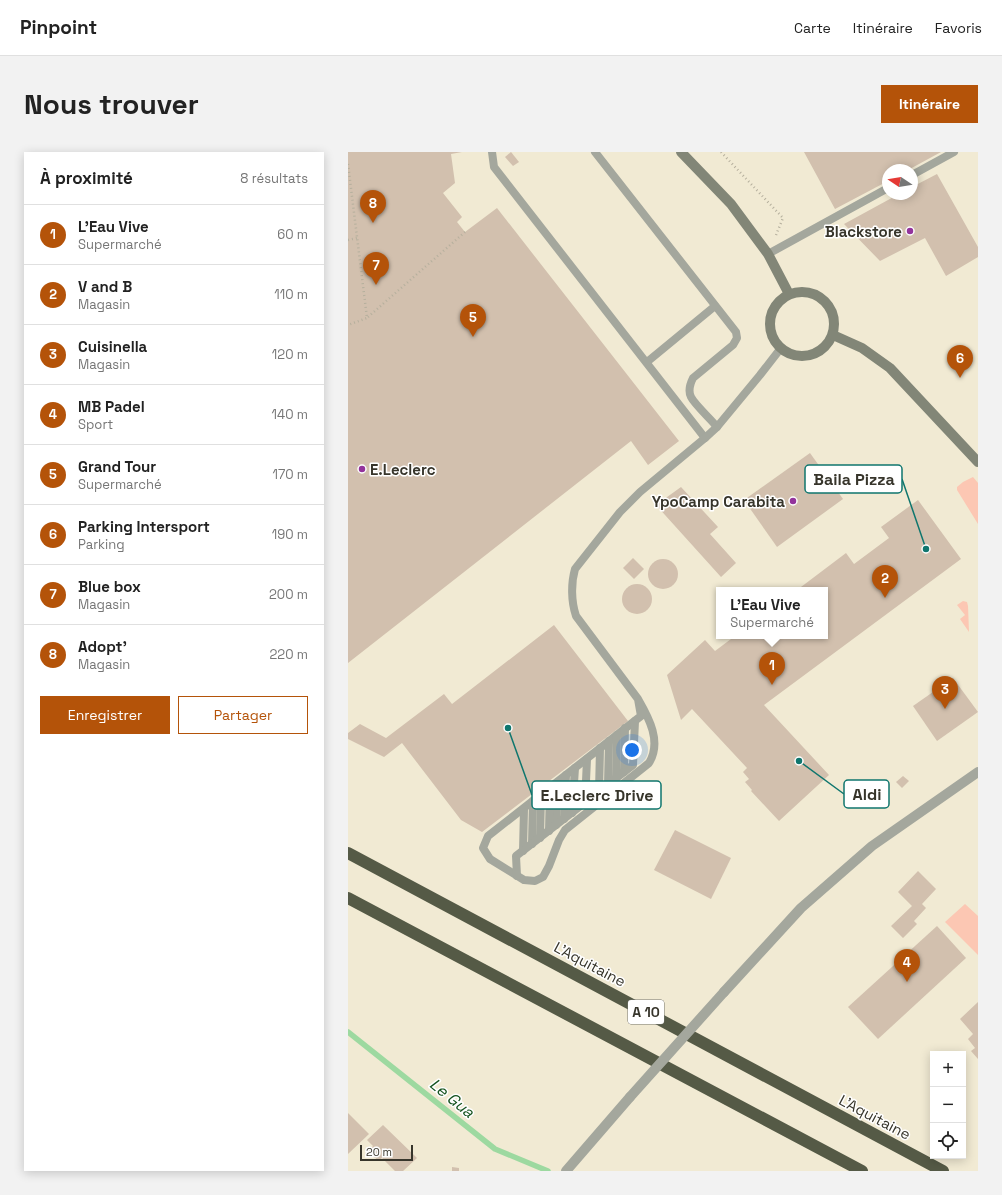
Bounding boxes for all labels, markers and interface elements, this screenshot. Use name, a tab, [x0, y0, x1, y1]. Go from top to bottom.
text: Pinpoint	[20, 15, 97, 40]
text: Carte	[794, 19, 831, 37]
text: Itinéraire	[853, 19, 913, 37]
text: Favoris	[935, 19, 982, 37]
button: Itinéraire	[881, 85, 978, 123]
text: Nous trouver	[24, 86, 199, 122]
north arrow	[882, 164, 918, 200]
text: À proximité	[40, 167, 133, 189]
text: 8 résultats	[240, 170, 308, 187]
pin: 8	[360, 190, 386, 223]
text: L'Eau Vive	[78, 217, 149, 236]
place label: Blackstore	[825, 222, 902, 241]
text: 1	[50, 226, 56, 243]
text: 60 m	[277, 226, 308, 243]
marker: Blackstore	[905, 226, 915, 236]
text: Supermarché	[78, 236, 162, 253]
pin: 7	[363, 252, 389, 285]
text: V and B	[78, 277, 132, 296]
text: 2	[49, 286, 57, 303]
text: 110 m	[274, 286, 308, 303]
text: Magasin	[78, 296, 130, 313]
pin: 5	[460, 304, 486, 337]
text: Cuisinella	[78, 337, 147, 356]
pin: 6	[947, 345, 973, 378]
text: 3	[49, 346, 57, 363]
text: 120 m	[272, 346, 308, 363]
text: Magasin	[78, 356, 130, 373]
text: MB Padel	[78, 397, 145, 416]
text: 4	[49, 406, 57, 423]
text: 140 m	[272, 406, 308, 423]
text: Sport	[78, 416, 113, 433]
text: Grand Tour	[78, 457, 156, 476]
place label: E.Leclerc	[370, 460, 436, 479]
marker: E.Leclerc	[357, 464, 367, 474]
callout: Baila Pizza	[805, 465, 902, 493]
text: 5	[49, 466, 57, 483]
text: 170 m	[272, 466, 308, 483]
text: Baila Pizza	[813, 469, 895, 490]
text: Supermarché	[78, 476, 162, 493]
place label: YpoCamp Carabita	[652, 492, 785, 511]
marker: YpoCamp Carabita	[788, 496, 798, 506]
text: Parking Intersport	[78, 517, 210, 536]
text: 6	[49, 526, 57, 543]
text: 190 m	[272, 526, 308, 543]
text: Parking	[78, 536, 125, 553]
pin: 2	[872, 565, 898, 598]
text: Blue box	[78, 577, 141, 596]
text: 7	[49, 586, 57, 603]
text: 200 m	[269, 586, 308, 603]
popup	[716, 587, 828, 639]
text: L'Eau Vive	[730, 595, 801, 614]
text: Magasin	[78, 596, 130, 613]
text: Supermarché	[730, 614, 814, 631]
text: Adopt'	[78, 637, 127, 656]
text: 8	[49, 646, 57, 663]
text: 220 m	[269, 646, 308, 663]
pin: 1	[759, 652, 785, 685]
text: Magasin	[78, 656, 130, 673]
pin: 3	[932, 676, 958, 709]
button: Enregistrer	[40, 696, 170, 734]
button: Partager	[178, 696, 308, 734]
your location	[622, 740, 642, 760]
callout: Aldi	[844, 780, 889, 808]
callout: E.Leclerc Drive	[532, 781, 661, 809]
text: Aldi	[853, 784, 881, 805]
text: E.Leclerc Drive	[541, 785, 653, 806]
street label: L'Aquitaine	[551, 937, 629, 991]
pin: 4	[894, 949, 920, 982]
road number: A 10	[628, 1000, 664, 1024]
map controls	[930, 1051, 966, 1159]
button: +	[930, 1051, 966, 1087]
water label: Le Gua	[425, 1074, 479, 1123]
button: −	[930, 1087, 966, 1123]
street label: L'Aquitaine	[836, 1090, 914, 1144]
button: locate	[930, 1123, 966, 1159]
scale bar	[360, 1143, 413, 1162]
text: 20 m	[366, 1145, 392, 1159]

